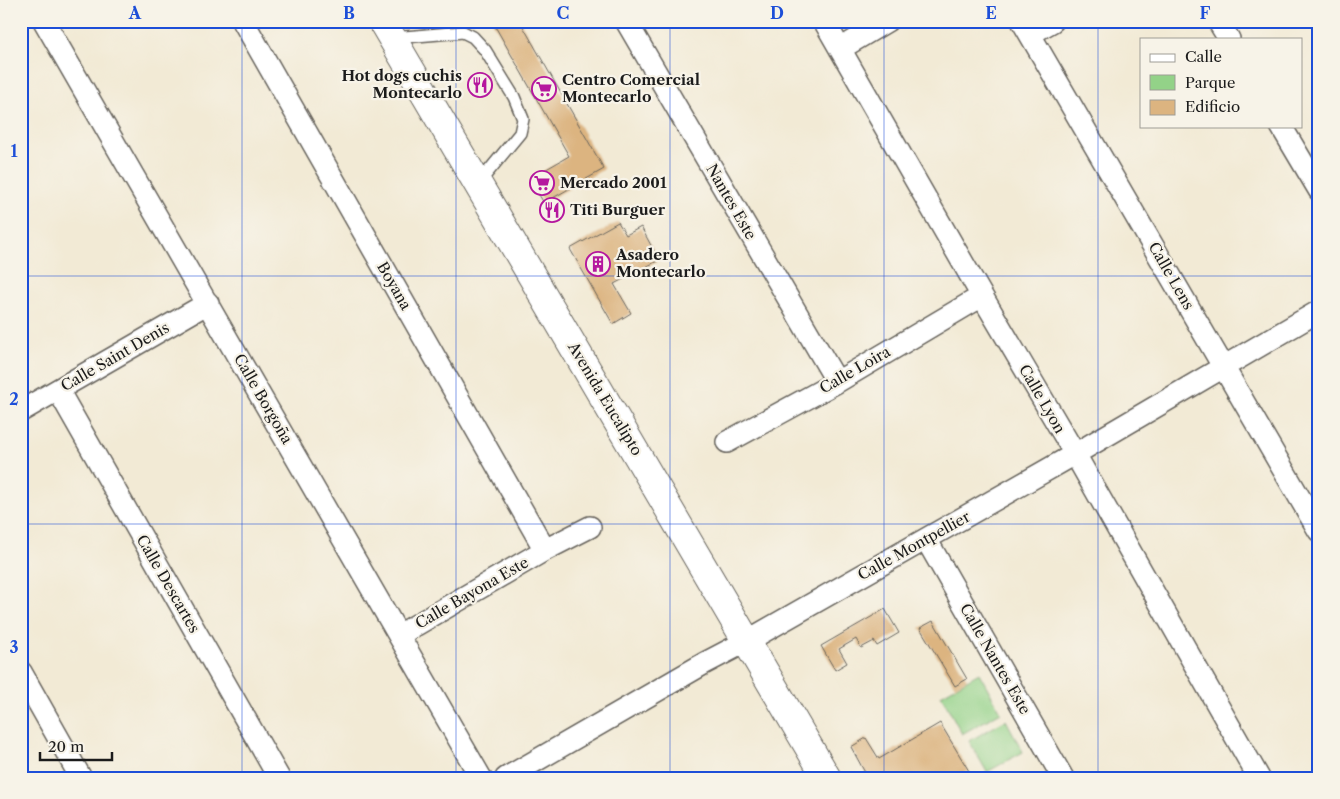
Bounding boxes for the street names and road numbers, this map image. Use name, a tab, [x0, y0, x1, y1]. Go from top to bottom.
street label: Nantes Este	[702, 161, 761, 243]
street label: Calle Lens	[1144, 239, 1198, 313]
street label: Boyana	[373, 258, 416, 313]
street label: Calle Saint Denis	[57, 318, 172, 395]
street label: Avenida Eucalipto	[563, 338, 647, 459]
street label: Calle Loira	[816, 342, 894, 397]
street label: Calle Borgoña	[230, 350, 297, 447]
street label: Calle Lyon	[1015, 361, 1070, 437]
street label: Calle Montpellier	[854, 507, 974, 584]
street label: Calle Descartes	[133, 531, 204, 636]
street label: Calle Bayona Este	[412, 552, 532, 633]
street label: Calle Nantes Este	[956, 600, 1035, 718]

